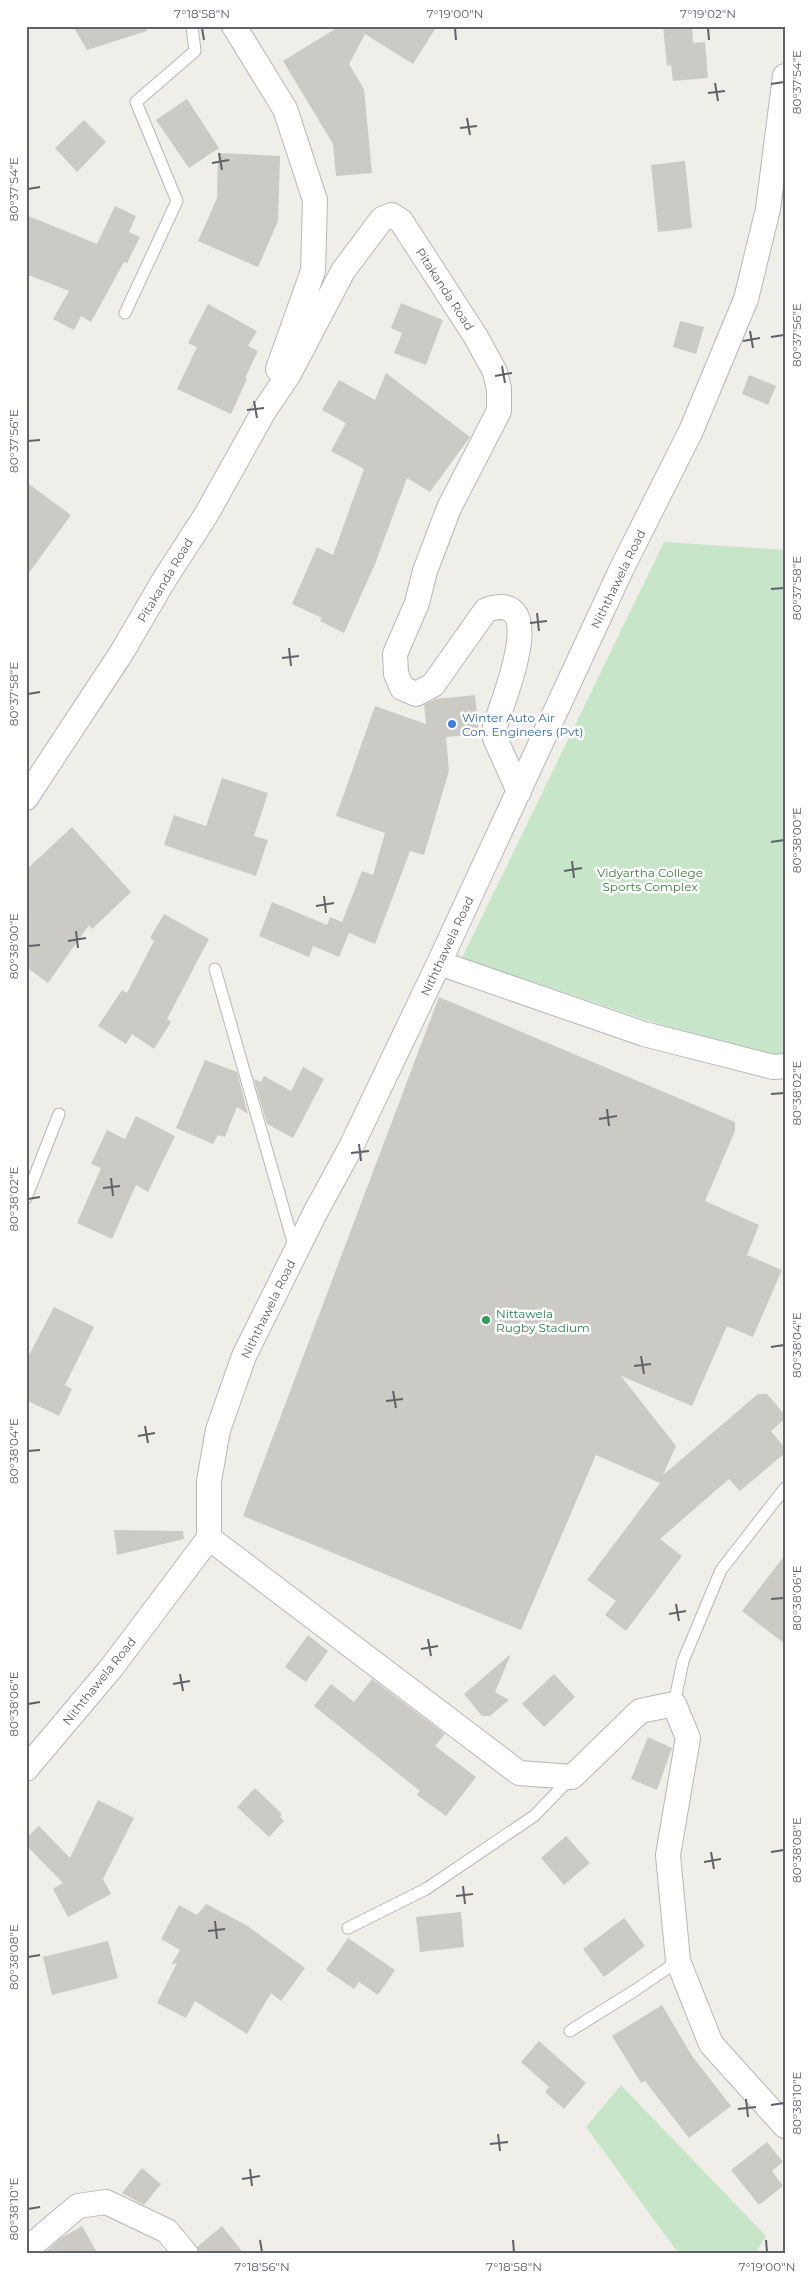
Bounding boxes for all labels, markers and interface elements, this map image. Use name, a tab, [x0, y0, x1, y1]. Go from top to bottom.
text: 7°18'58"N	[174, 6, 230, 21]
text: 7°19'00"N	[426, 6, 484, 21]
text: 7°19'02"N	[680, 6, 736, 21]
text: 80°37'54"E	[789, 50, 804, 114]
text: 80°37'54"E	[6, 157, 21, 221]
street label: Pitakanda Road	[413, 245, 477, 333]
text: 80°37'56"E	[789, 303, 804, 367]
text: 80°37'56"E	[6, 409, 21, 473]
street label: Niththawela Road	[588, 527, 648, 631]
street label: Pitakanda Road	[134, 535, 196, 625]
text: 80°37'58"E	[789, 556, 804, 620]
text: 80°37'58"E	[6, 662, 21, 726]
place label: Winter Auto Air Con. Engineers (Pvt)	[462, 710, 583, 739]
marker: Winter Auto Air Con. Engineers (Pvt)	[446, 718, 458, 730]
text: 80°38'00"E	[789, 807, 804, 873]
park label: Vidyartha College Sports Complex	[597, 865, 703, 894]
street label: Niththawela Road	[417, 894, 477, 998]
text: 80°38'00"E	[6, 913, 21, 979]
text: 80°38'02"E	[789, 1060, 804, 1126]
text: 80°38'02"E	[6, 1166, 21, 1232]
street label: Niththawela Road	[238, 1257, 298, 1361]
place label: Nittawela Rugby Stadium	[496, 1306, 590, 1335]
text: 80°38'04"E	[789, 1312, 804, 1378]
marker: Nittawela Rugby Stadium	[480, 1314, 492, 1326]
text: 80°38'04"E	[6, 1418, 21, 1484]
text: 80°38'06"E	[789, 1565, 804, 1631]
street label: Niththawela Road	[59, 1634, 139, 1728]
text: 80°38'06"E	[6, 1671, 21, 1737]
text: 80°38'08"E	[789, 1817, 804, 1883]
text: 80°38'08"E	[6, 1924, 21, 1990]
text: 80°38'10"E	[789, 2071, 804, 2135]
text: 80°38'10"E	[6, 2177, 21, 2241]
text: 7°18'56"N	[234, 2259, 290, 2274]
text: 7°18'58"N	[486, 2259, 542, 2274]
text: 7°19'00"N	[738, 2259, 796, 2274]

